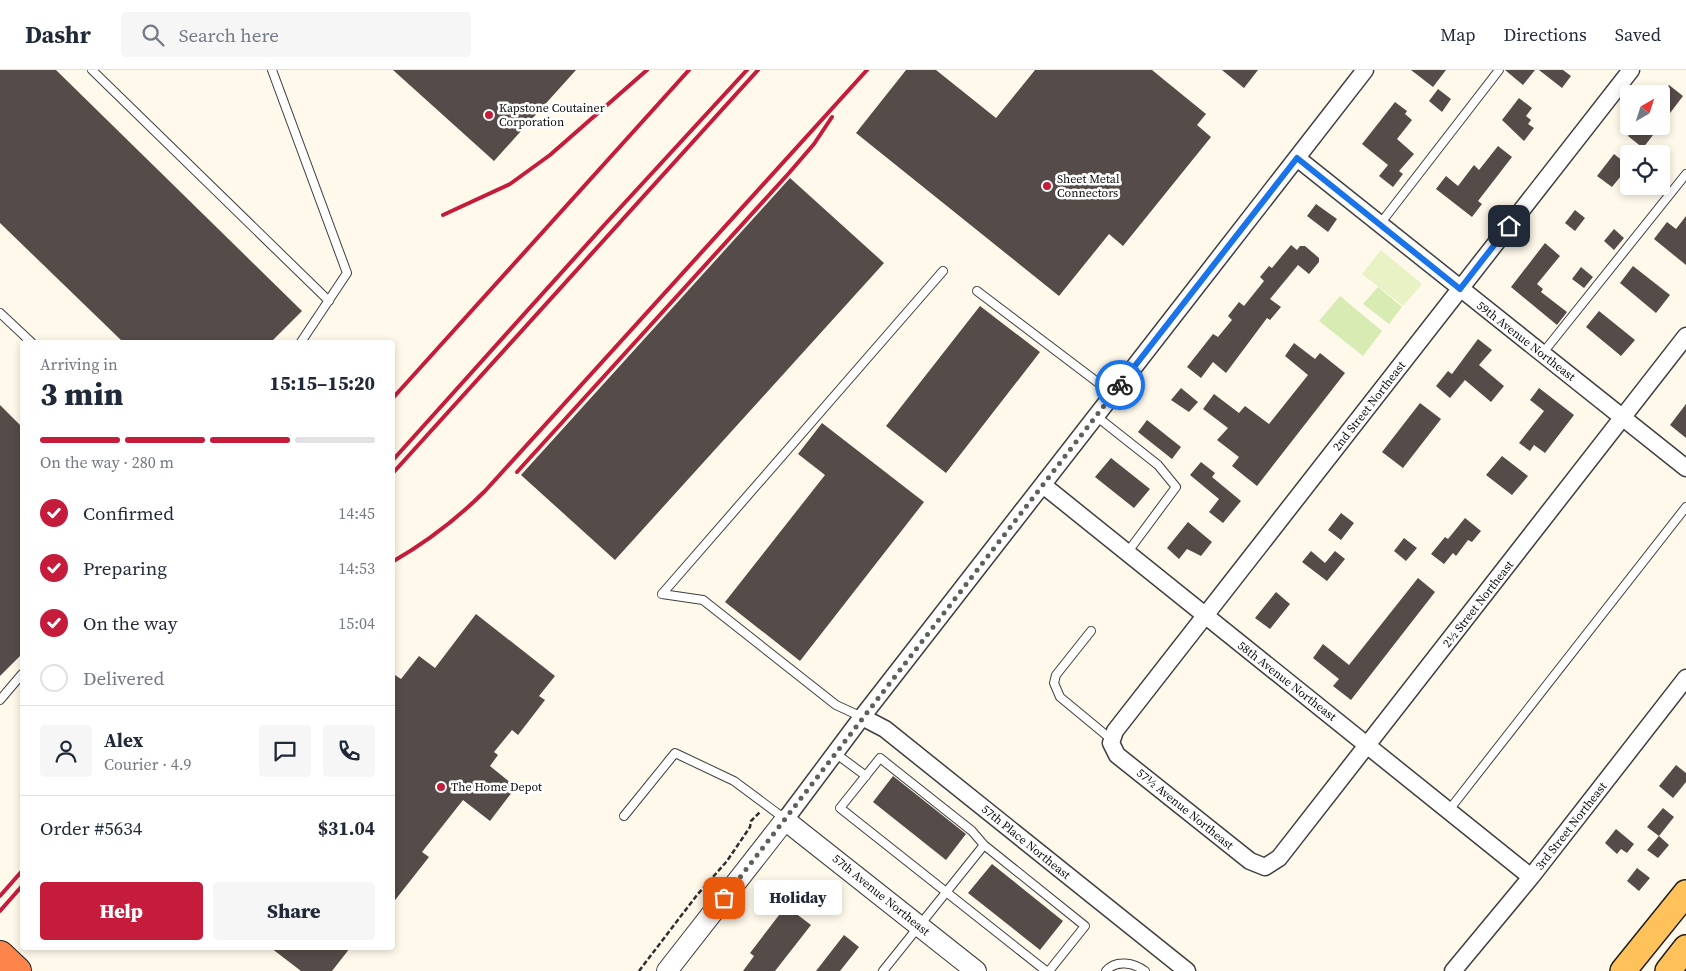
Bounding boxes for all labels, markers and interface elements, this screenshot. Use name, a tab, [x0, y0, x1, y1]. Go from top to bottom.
search box	[121, 12, 471, 57]
text: Dashr	[25, 18, 91, 51]
icon: search	[139, 21, 167, 49]
text: Search here	[179, 22, 279, 48]
text: Map	[1440, 22, 1476, 47]
text: Directions	[1504, 22, 1587, 47]
text: Saved	[1615, 22, 1661, 47]
north arrow	[1620, 85, 1670, 135]
map controls	[1620, 85, 1670, 195]
place label: Kapstone Coutainer Corporation	[499, 100, 605, 130]
marker: Kapstone Coutainer Corporation	[483, 109, 495, 121]
button: locate	[1620, 145, 1670, 195]
place label: Sheet Metal Connectors	[1057, 171, 1120, 201]
marker: Sheet Metal Connectors	[1041, 180, 1053, 192]
pin	[1488, 205, 1530, 247]
icon: home	[1495, 212, 1523, 240]
street label: 59th Avenue Northeast	[1473, 297, 1579, 385]
text: Arriving in	[40, 353, 118, 375]
street label: 2nd Street Northeast	[1329, 358, 1409, 454]
courier	[1095, 360, 1145, 410]
text: 15:15–15:20	[270, 370, 375, 396]
icon: bike	[1106, 371, 1134, 399]
text: 3 min	[40, 372, 123, 416]
text: On the way · 280 m	[40, 451, 174, 473]
icon: check	[40, 499, 68, 527]
text: Confirmed	[83, 500, 174, 526]
text: 14:45	[338, 502, 375, 524]
icon: check	[40, 554, 68, 582]
text: Preparing	[83, 555, 167, 581]
text: 14:53	[338, 557, 375, 579]
street label: 2½ Street Northeast	[1439, 557, 1517, 651]
icon: check	[40, 609, 68, 637]
text: On the way	[83, 610, 178, 636]
text: 15:04	[338, 612, 375, 634]
street label: 58th Avenue Northeast	[1234, 637, 1340, 725]
text: Delivered	[83, 665, 164, 691]
button: person	[40, 725, 92, 777]
button: chat	[259, 725, 311, 777]
button: phone	[323, 725, 375, 777]
text: Alex	[104, 727, 143, 753]
text: Courier · 4.9	[104, 753, 192, 775]
street label: 57½ Avenue Northeast	[1133, 765, 1237, 853]
place label: The Home Depot	[451, 779, 542, 795]
street label: 3rd Street Northeast	[1532, 779, 1610, 873]
marker: The Home Depot	[435, 781, 447, 793]
street label: 57th Place Northeast	[978, 801, 1074, 883]
text: Order #5634	[40, 815, 142, 841]
text: $31.04	[318, 815, 375, 841]
street label: 57th Avenue Northeast	[829, 851, 933, 939]
pin	[703, 877, 745, 919]
callout: Holiday	[754, 880, 842, 916]
button: Help	[40, 882, 203, 940]
button: Share	[213, 882, 375, 940]
icon: bag	[710, 884, 738, 912]
text: Holiday	[769, 886, 827, 908]

